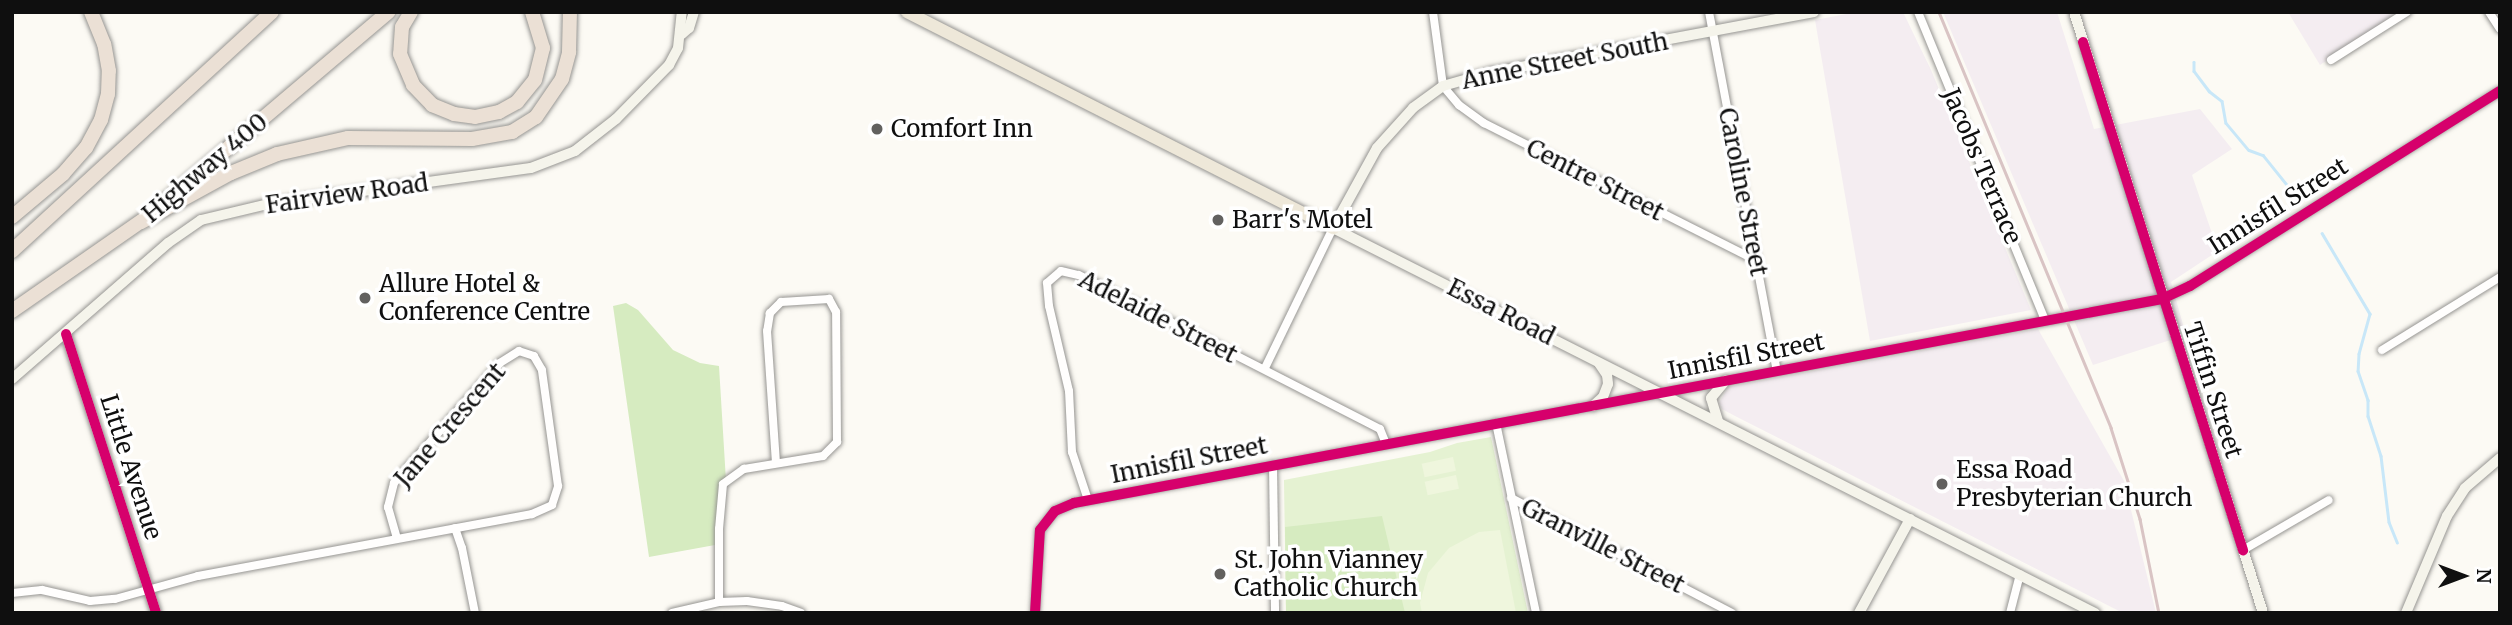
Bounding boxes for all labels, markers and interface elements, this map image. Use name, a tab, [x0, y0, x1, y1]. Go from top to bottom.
street label: Anne Street South	[1459, 27, 1671, 95]
street label: Jacobs Terrace	[1936, 84, 2028, 248]
street label: Caroline Street	[1713, 105, 1773, 279]
street label: Highway 400	[137, 107, 273, 229]
place label: Comfort Inn	[891, 115, 1033, 143]
marker: Comfort Inn	[869, 121, 885, 137]
street label: Centre Street	[1522, 133, 1668, 227]
street label: Innisfil Street	[2203, 152, 2353, 260]
street label: Fairview Road	[264, 168, 430, 220]
place label: Barr's Motel	[1232, 206, 1373, 234]
marker: Barr's Motel	[1210, 212, 1226, 228]
street label: Adelaide Street	[1074, 265, 1242, 369]
place label: Allure Hotel & Conference Centre	[379, 270, 590, 326]
street label: Essa Road	[1443, 273, 1559, 351]
marker: Allure Hotel & Conference Centre	[357, 290, 373, 306]
street label: Tiffin Street	[2177, 318, 2249, 462]
street label: Innisfil Street	[1665, 327, 1827, 385]
street label: Jane Crescent	[388, 357, 512, 493]
street label: Little Avenue	[94, 391, 168, 543]
street label: Innisfil Street	[1108, 431, 1270, 489]
place label: Essa Road Presbyterian Church	[1956, 456, 2192, 512]
marker: Essa Road Presbyterian Church	[1934, 476, 1950, 492]
street label: Granville Street	[1517, 493, 1689, 599]
north arrow	[2428, 541, 2498, 611]
place label: St. John Vianney Catholic Church	[1234, 546, 1423, 602]
marker: St. John Vianney Catholic Church	[1212, 566, 1228, 582]
text: N	[2472, 568, 2496, 584]

